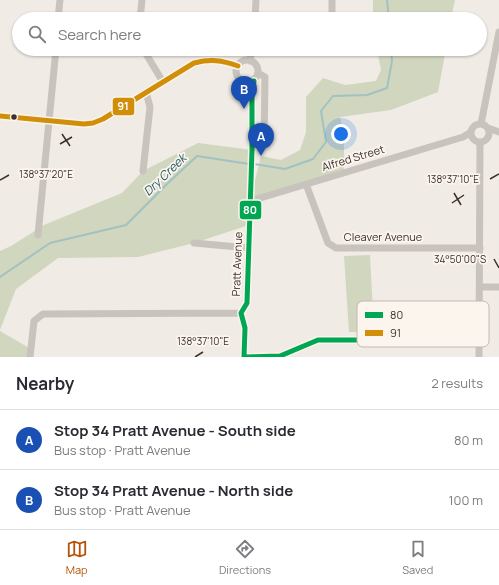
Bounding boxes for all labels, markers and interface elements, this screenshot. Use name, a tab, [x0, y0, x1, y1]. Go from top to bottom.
search box	[12, 12, 487, 56]
icon: search	[26, 23, 48, 45]
text: Search here	[58, 24, 141, 45]
pin: B	[231, 76, 257, 109]
line badge: 91	[112, 97, 135, 116]
text: 91	[117, 98, 129, 113]
unlabelled marker	[9, 112, 19, 122]
pin: A	[248, 123, 274, 156]
your location	[331, 124, 351, 144]
street label: Alfred Street	[320, 141, 386, 174]
water label: Dry Creek	[139, 148, 191, 199]
text: 138°37'20"E	[19, 167, 73, 181]
text: 138°37'10"E	[427, 172, 479, 186]
line badge: 80	[239, 200, 262, 220]
text: 80	[243, 202, 257, 217]
street label: Cleaver Avenue	[344, 229, 423, 244]
street label: Pratt Avenue	[228, 231, 245, 296]
text: 34°50'00"S	[434, 252, 486, 266]
legend	[357, 301, 489, 347]
text: 80	[390, 307, 403, 322]
text: 91	[390, 325, 401, 340]
text: 138°37'10"E	[177, 334, 229, 348]
text: Nearby	[16, 372, 74, 395]
text: 2 results	[431, 374, 483, 392]
text: Stop 34 Pratt Avenue - South side	[54, 420, 296, 441]
text: A	[25, 431, 33, 449]
text: 80 m	[454, 431, 483, 449]
text: Bus stop · Pratt Avenue	[54, 441, 191, 459]
text: Stop 34 Pratt Avenue - North side	[54, 480, 293, 501]
text: B	[25, 491, 33, 509]
text: 100 m	[448, 491, 483, 509]
text: Bus stop · Pratt Avenue	[54, 501, 191, 519]
tab: Map	[66, 538, 88, 577]
tab: Directions	[219, 538, 271, 577]
tab: Saved	[402, 538, 433, 577]

